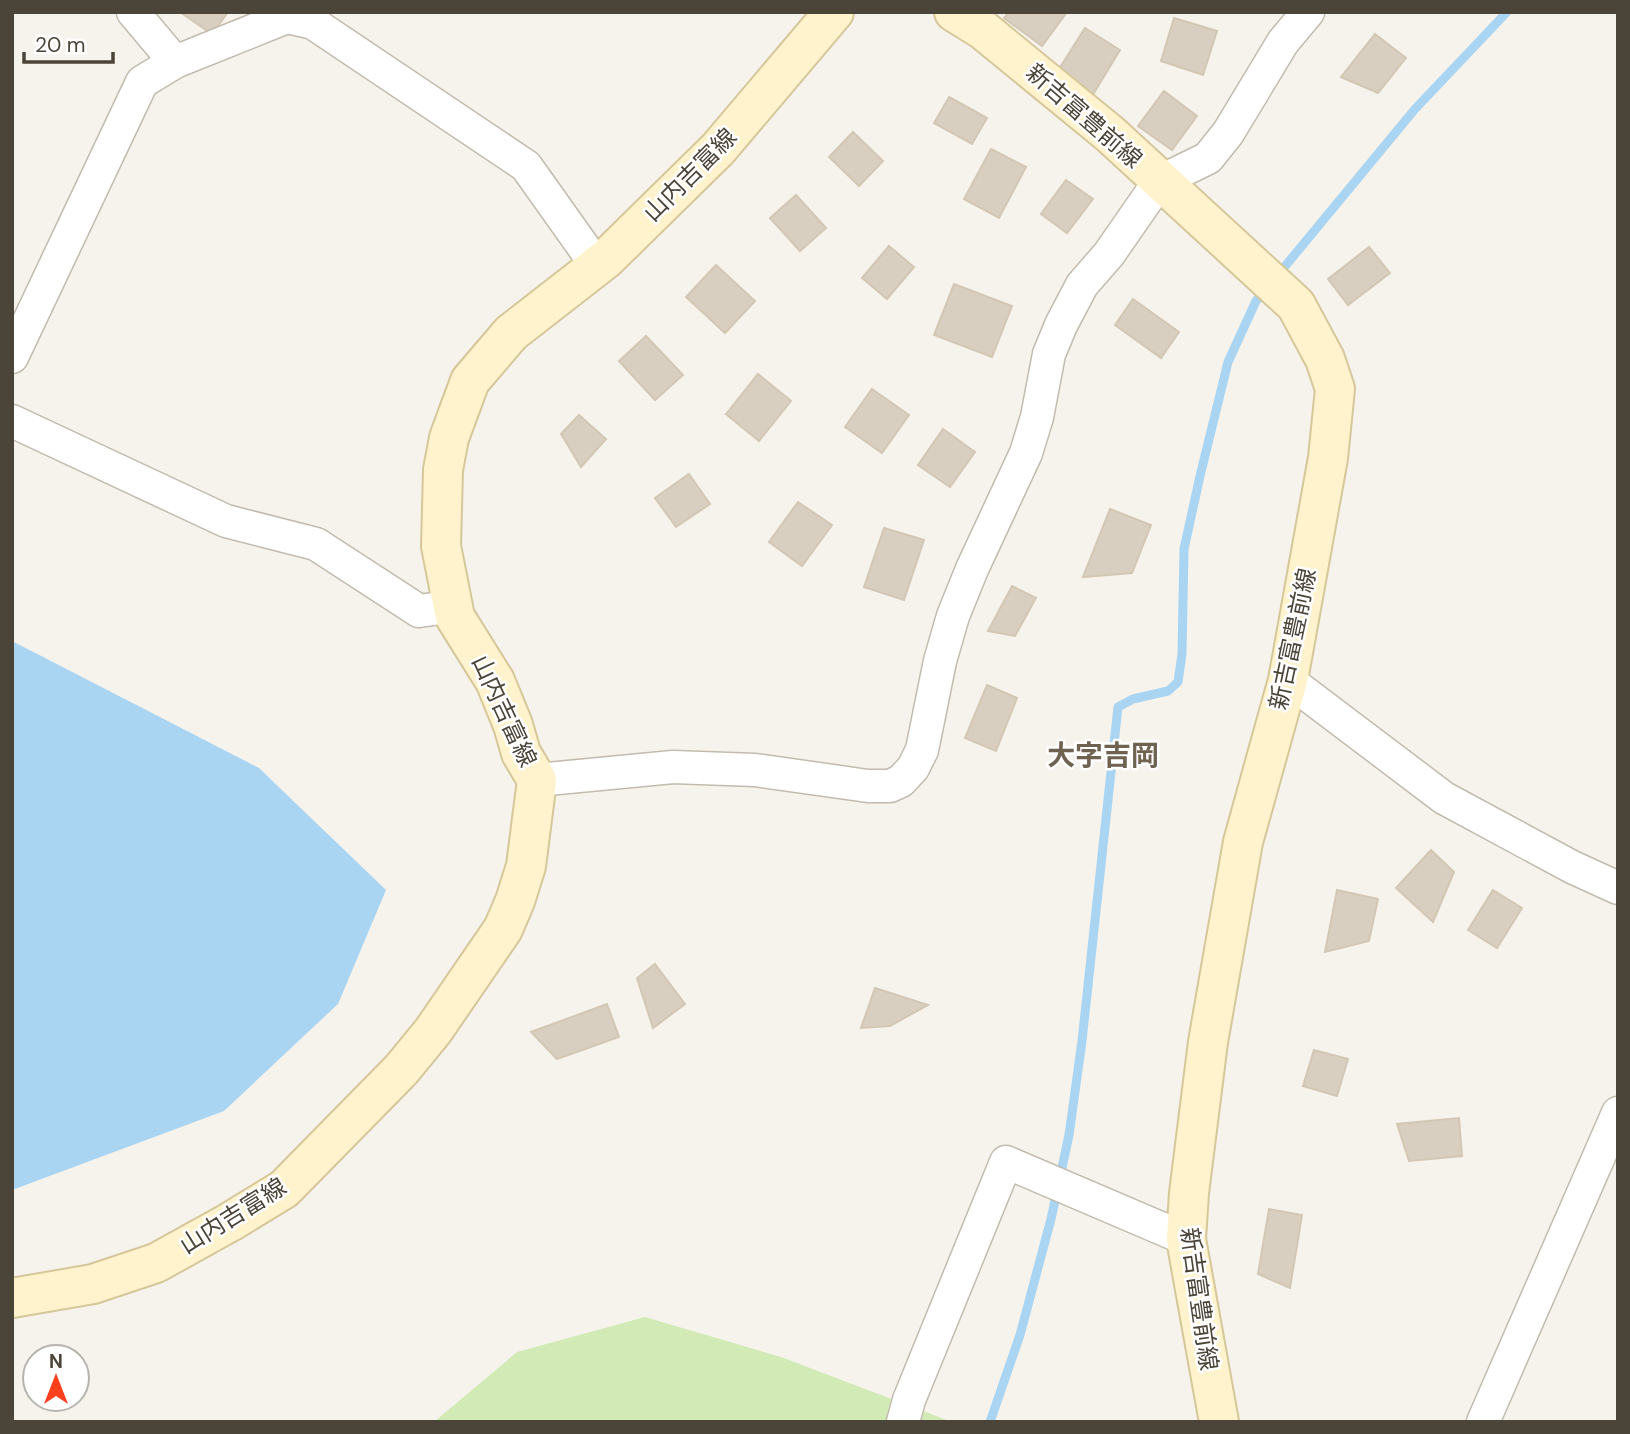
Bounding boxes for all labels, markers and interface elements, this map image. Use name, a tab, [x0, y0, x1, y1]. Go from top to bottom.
scale bar	[24, 21, 114, 65]
text: 20 m	[35, 31, 86, 59]
street label: 新吉富豊前線	[1020, 57, 1149, 175]
street label: 山内吉富線	[636, 121, 743, 228]
street label: 新吉富豊前線	[1262, 565, 1323, 713]
street label: 山内吉富線	[465, 650, 544, 772]
district label: 大字吉岡	[1047, 737, 1159, 774]
street label: 山内吉富線	[174, 1171, 292, 1261]
street label: 新吉富豊前線	[1174, 1225, 1225, 1372]
north arrow	[21, 1343, 91, 1413]
text: N	[49, 1349, 63, 1374]

